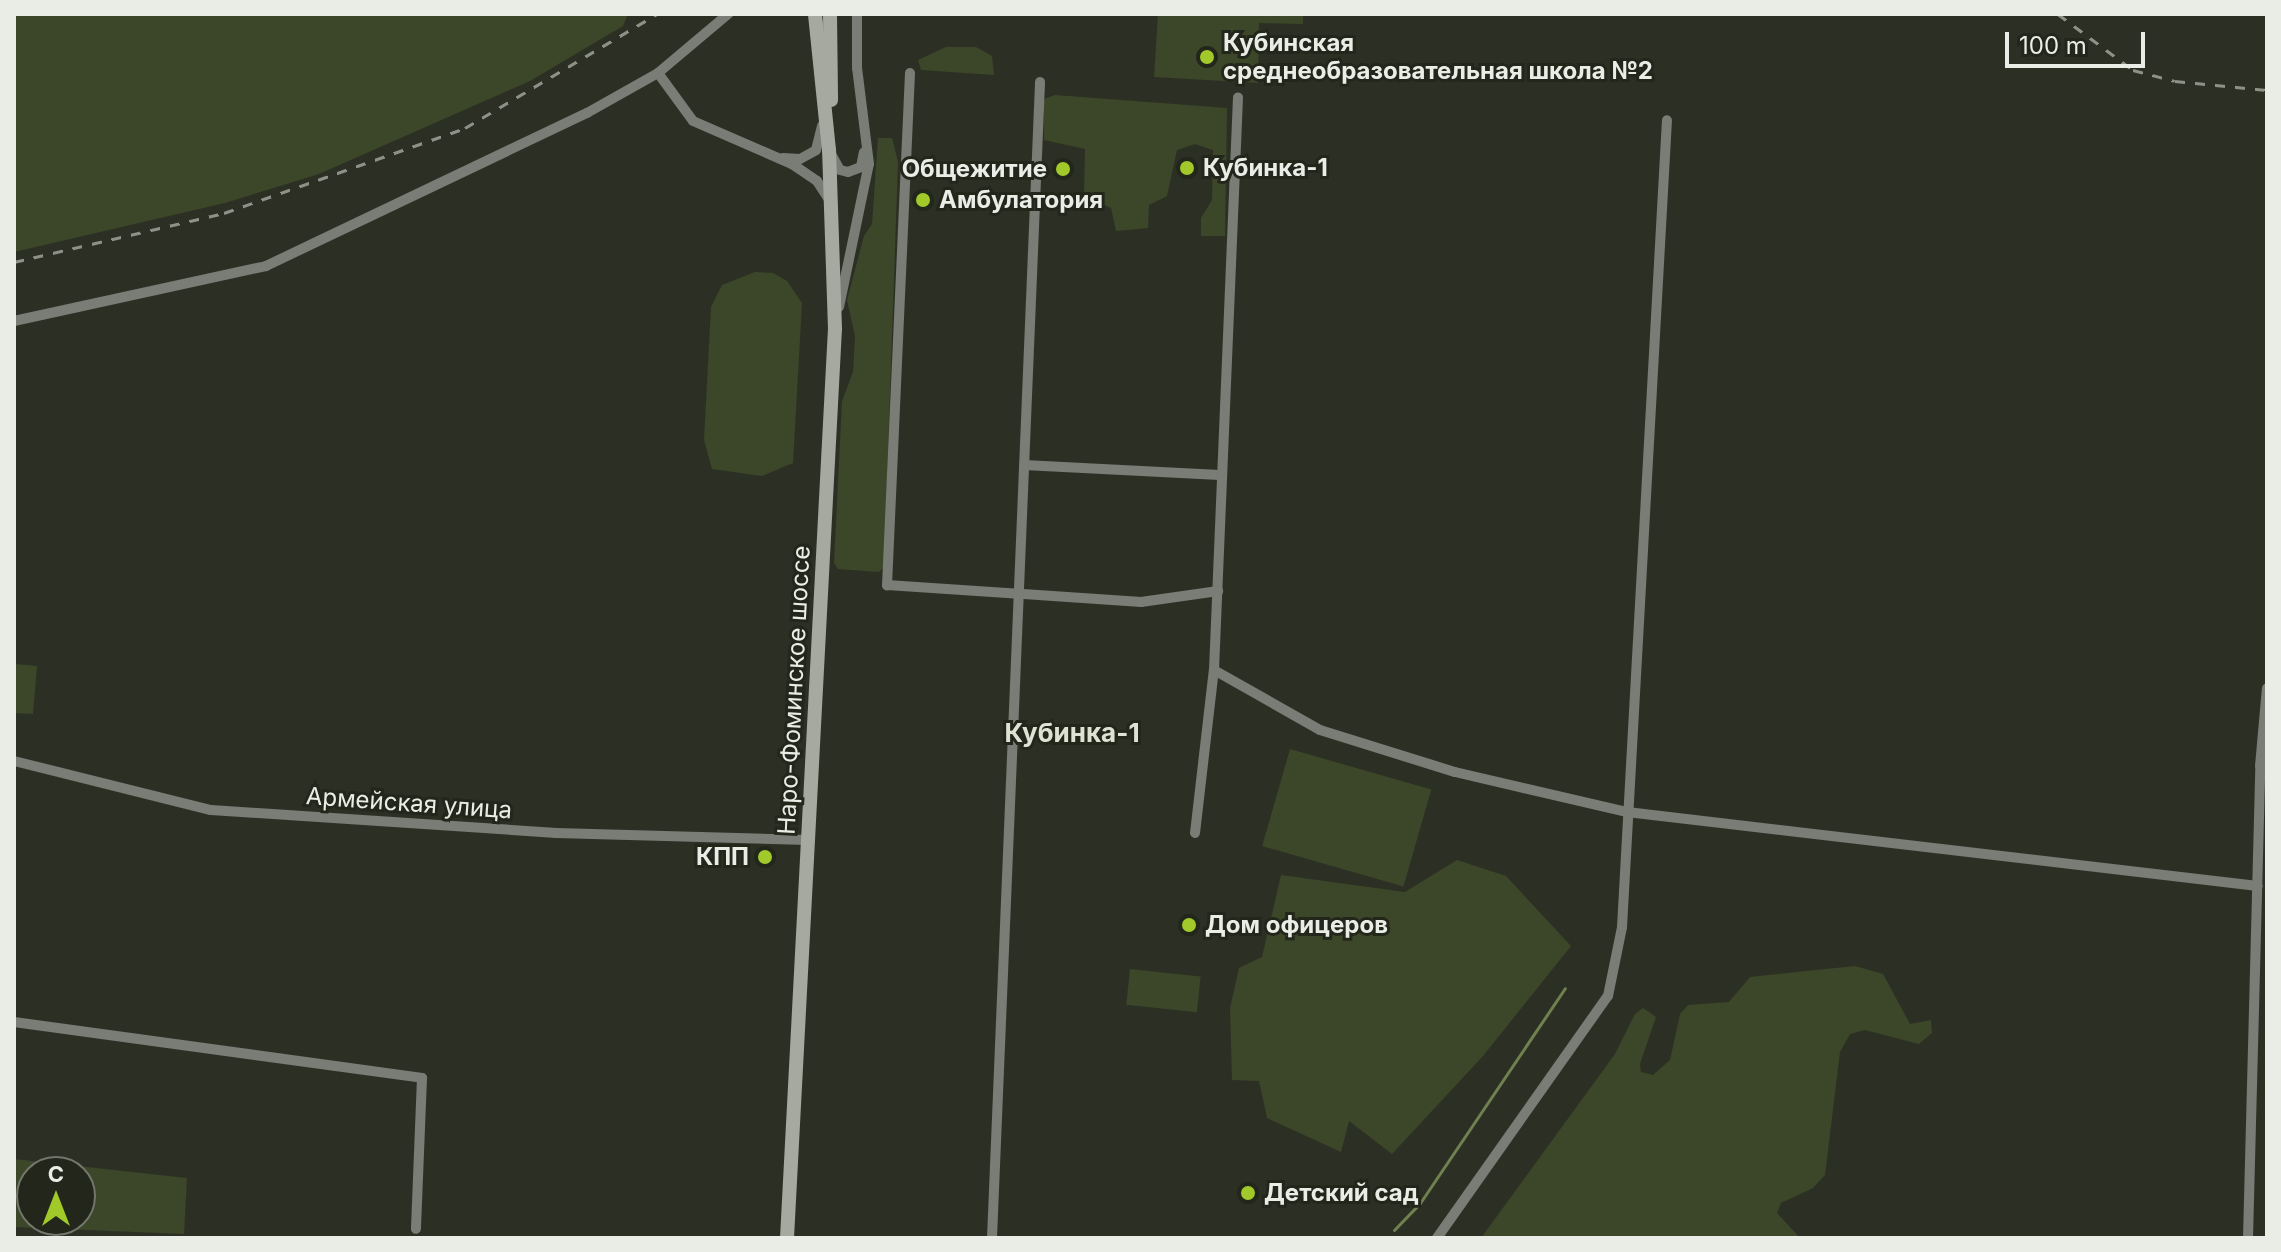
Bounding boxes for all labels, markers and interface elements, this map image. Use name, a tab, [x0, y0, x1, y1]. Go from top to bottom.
scale bar	[2009, 16, 2149, 66]
place label: Кубинская среднеобразовательная школа №2	[1223, 29, 1653, 85]
text: 100 m	[2019, 31, 2087, 60]
marker: Кубинская среднеобразовательная школа №2	[1198, 48, 1216, 66]
place label: Кубинка-1	[1203, 154, 1328, 182]
place label: Общежитие	[902, 155, 1047, 183]
marker: Кубинка-1	[1178, 159, 1196, 177]
marker: Общежитие	[1054, 160, 1072, 178]
place label: Амбулатория	[939, 186, 1103, 214]
marker: Амбулатория	[914, 191, 932, 209]
street label: Наро-Фоминское шоссе	[772, 545, 816, 835]
district label: Кубинка-1	[1004, 717, 1140, 749]
street label: Армейская улица	[305, 781, 513, 825]
place label: КПП	[696, 843, 749, 871]
marker: КПП	[756, 848, 774, 866]
place label: Дом офицеров	[1205, 911, 1388, 939]
marker: Дом офицеров	[1180, 916, 1198, 934]
north arrow	[16, 1156, 96, 1236]
text: С	[48, 1161, 64, 1187]
place label: Детский сад	[1264, 1179, 1419, 1207]
marker: Детский сад	[1239, 1184, 1257, 1202]

